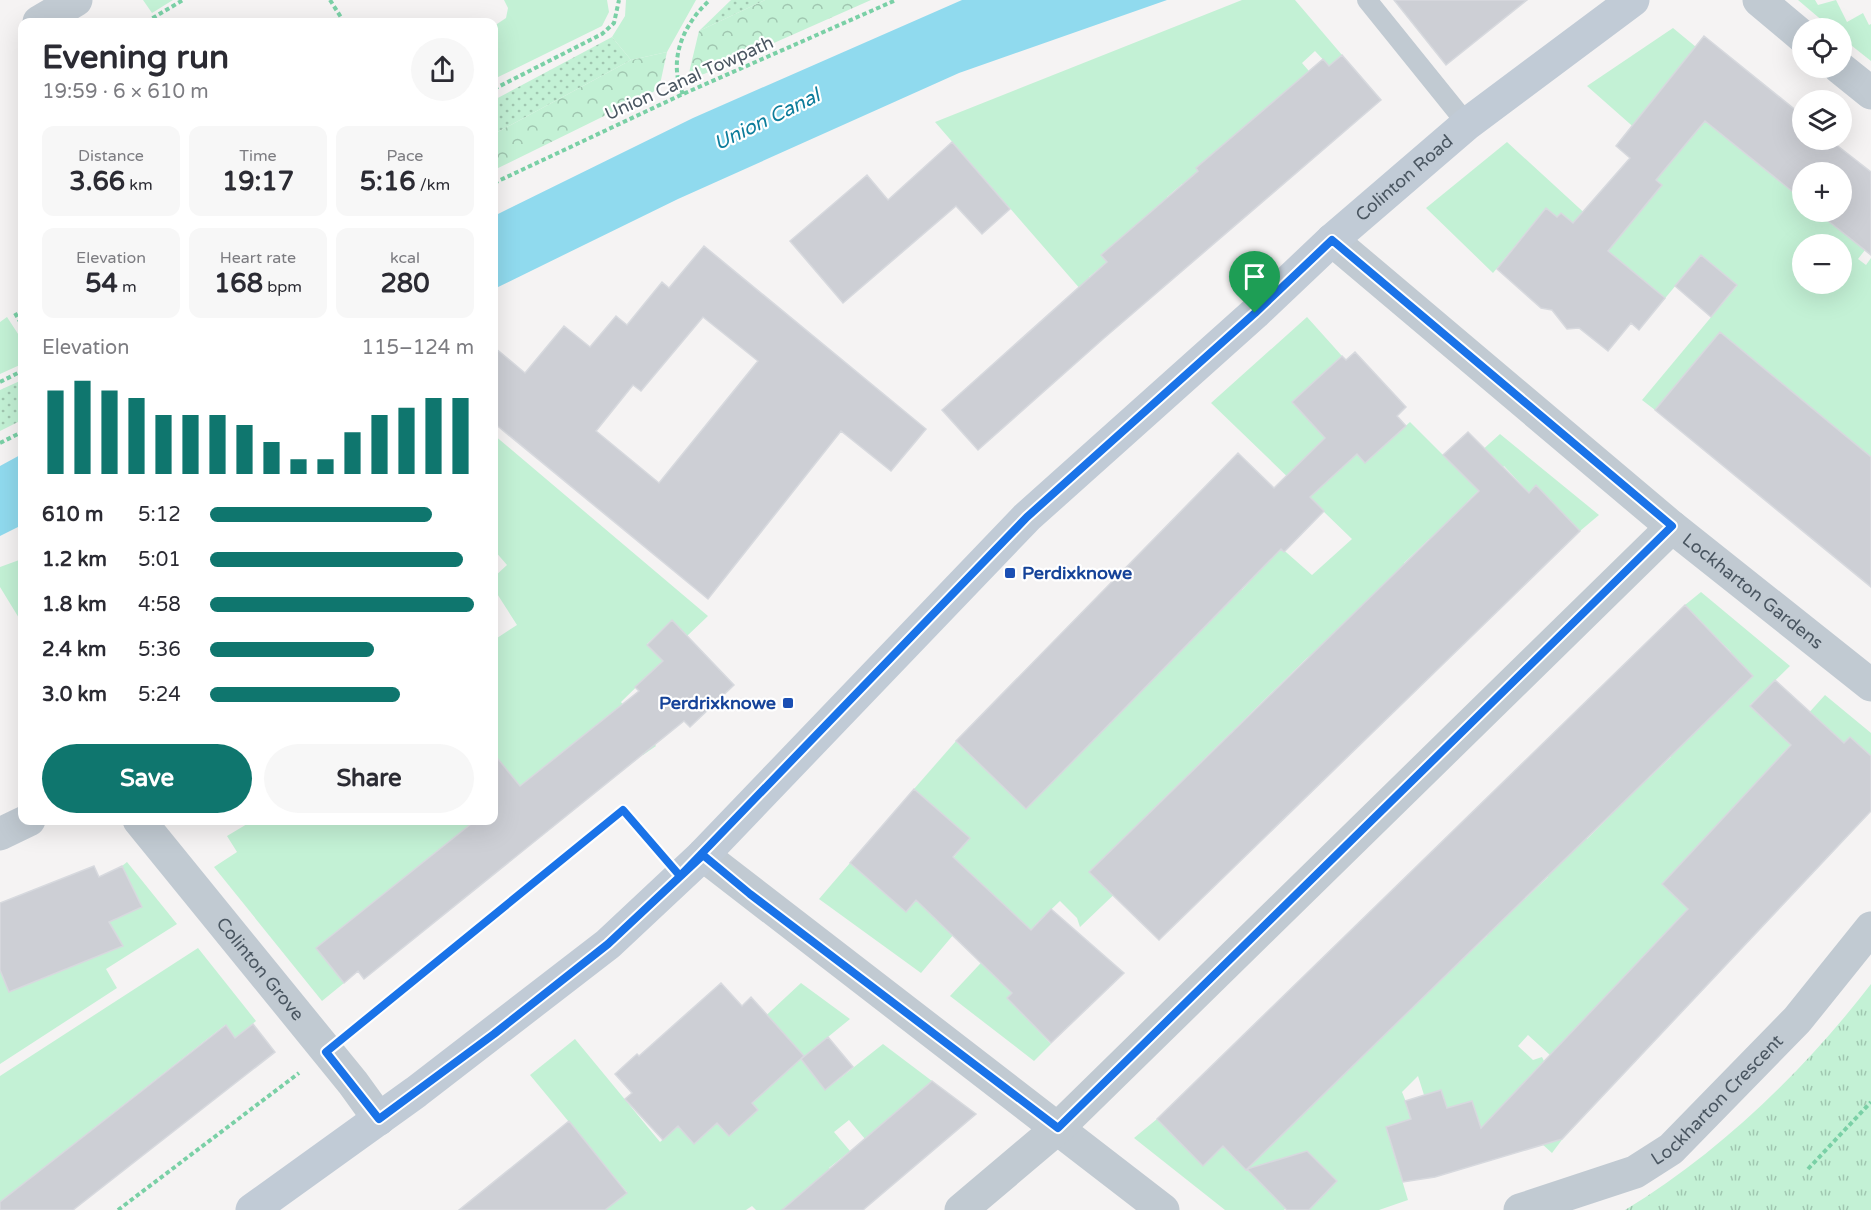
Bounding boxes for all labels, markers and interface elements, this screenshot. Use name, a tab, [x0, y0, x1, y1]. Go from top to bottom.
map controls	[1792, 18, 1852, 294]
button: locate	[1792, 18, 1852, 78]
street label: Union Canal Towpath	[601, 31, 777, 125]
text: Evening run	[42, 38, 229, 77]
button: share	[411, 38, 474, 101]
text: 19:59 · 6 × 610 m	[42, 80, 209, 104]
water label: Union Canal	[710, 84, 824, 156]
button: layers	[1792, 90, 1852, 150]
street label: Colinton Road	[1351, 130, 1457, 226]
text: Distance	[78, 146, 144, 166]
text: Time	[239, 146, 277, 166]
text: Pace	[387, 146, 423, 166]
button: +	[1792, 162, 1852, 222]
text: 3.66	[69, 166, 125, 197]
text: 19:17	[222, 166, 294, 197]
text: 5:16	[360, 166, 416, 197]
text: km	[125, 175, 153, 195]
text: /km	[416, 175, 450, 195]
button: −	[1792, 234, 1852, 294]
text: Elevation	[76, 248, 146, 268]
text: Heart rate	[220, 248, 296, 268]
text: kcal	[390, 248, 420, 268]
pin	[1229, 251, 1280, 313]
icon: arrive	[1238, 260, 1271, 293]
text: 54	[85, 268, 118, 299]
text: 168	[214, 268, 263, 299]
text: 280	[381, 268, 429, 299]
text: m	[118, 277, 137, 297]
text: bpm	[263, 277, 302, 297]
text: Elevation	[42, 336, 129, 360]
text: 115–124 m	[361, 336, 474, 360]
text: 610 m	[42, 503, 103, 527]
text: 5:12	[138, 503, 181, 527]
street label: Lockharton Gardens	[1678, 528, 1828, 654]
text: 1.2 km	[42, 548, 107, 572]
text: 5:01	[138, 548, 181, 572]
place label: Perdixknowe	[1022, 562, 1132, 584]
marker: Perdixknowe	[1003, 566, 1017, 580]
text: 1.8 km	[42, 593, 107, 617]
text: 4:58	[138, 593, 181, 617]
text: 2.4 km	[42, 638, 106, 662]
text: 5:36	[138, 638, 181, 662]
text: 3.0 km	[42, 683, 107, 707]
text: 5:24	[138, 683, 181, 707]
place label: Perdrixknowe	[659, 692, 776, 714]
marker: Perdrixknowe	[781, 696, 795, 710]
button: Save	[42, 744, 252, 813]
button: Share	[264, 744, 474, 813]
street label: Colinton Grove	[212, 913, 309, 1025]
street label: Lockharton Crescent	[1647, 1030, 1788, 1170]

